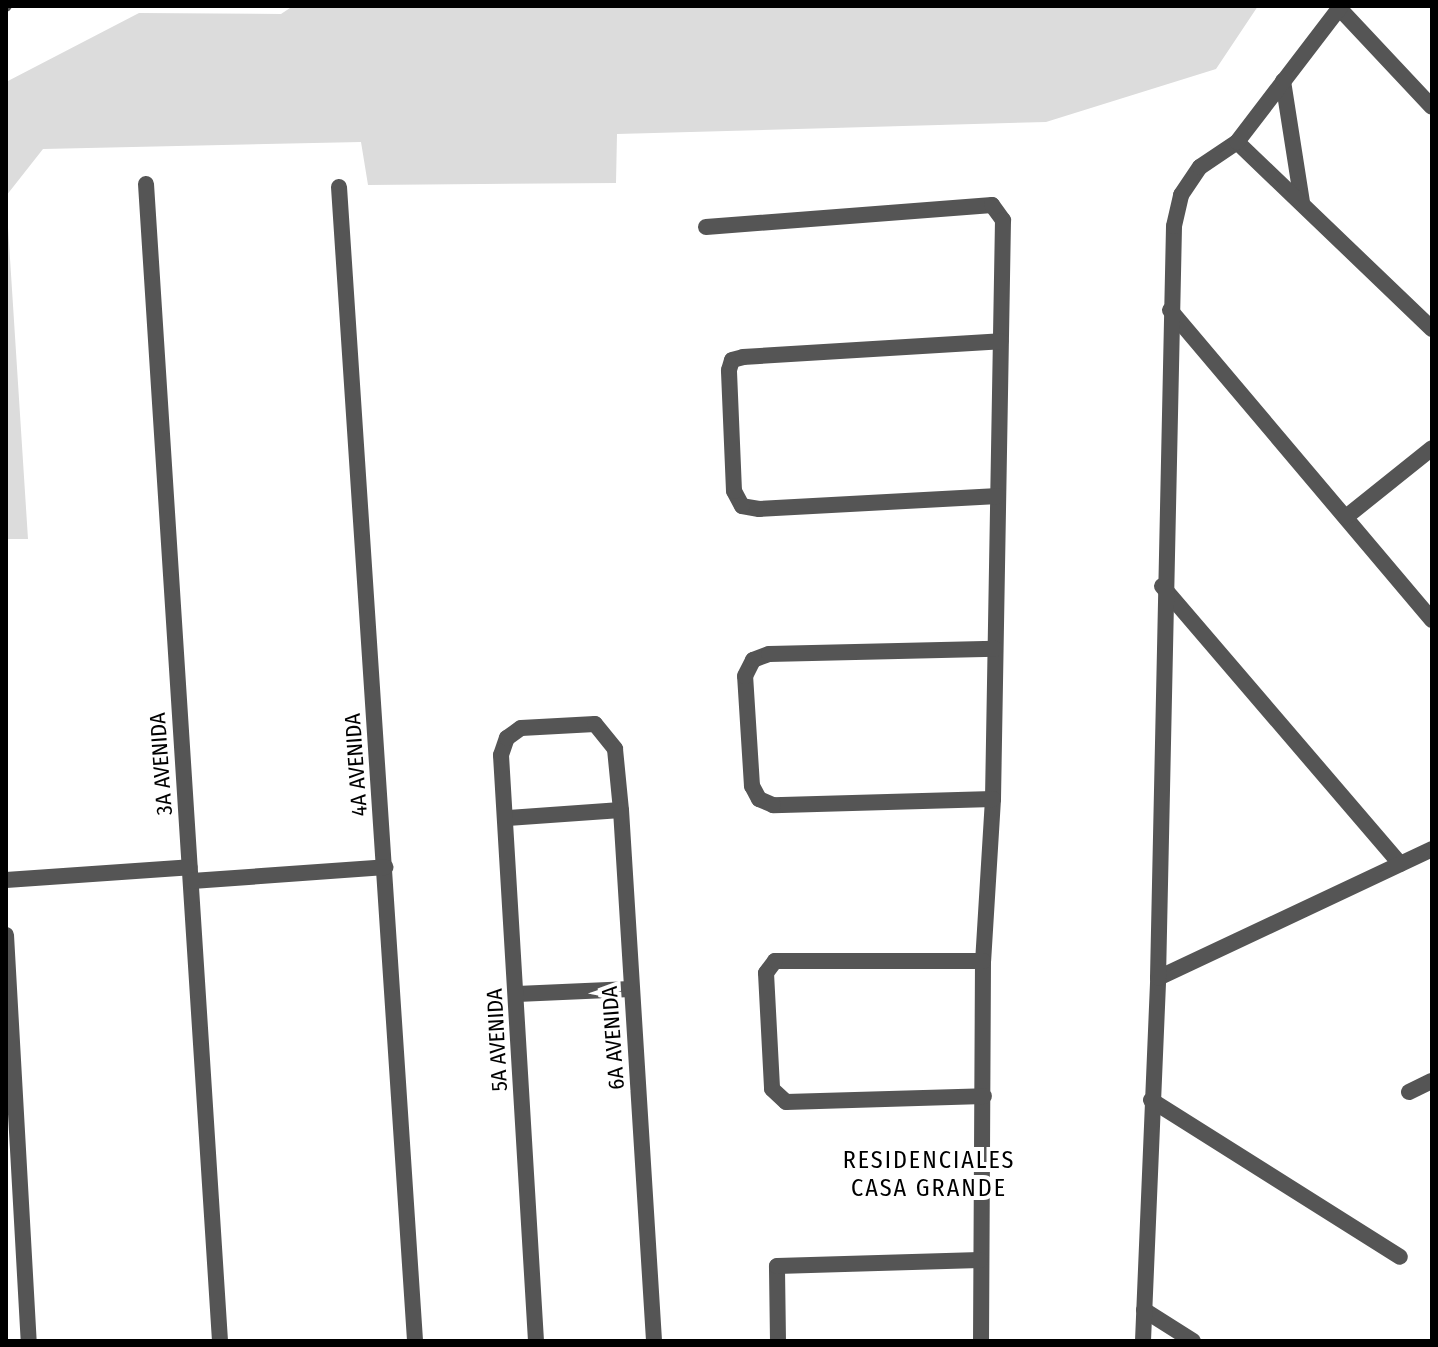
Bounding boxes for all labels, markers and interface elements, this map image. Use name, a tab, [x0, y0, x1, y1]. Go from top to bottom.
street label: 3A AVENIDA	[144, 712, 178, 816]
street label: 4A AVENIDA	[339, 712, 373, 818]
street label: 6A AVENIDA	[596, 985, 630, 1091]
street label: 5A AVENIDA	[481, 988, 513, 1092]
district label: RESIDENCIALES CASA GRANDE	[843, 1147, 1015, 1203]

